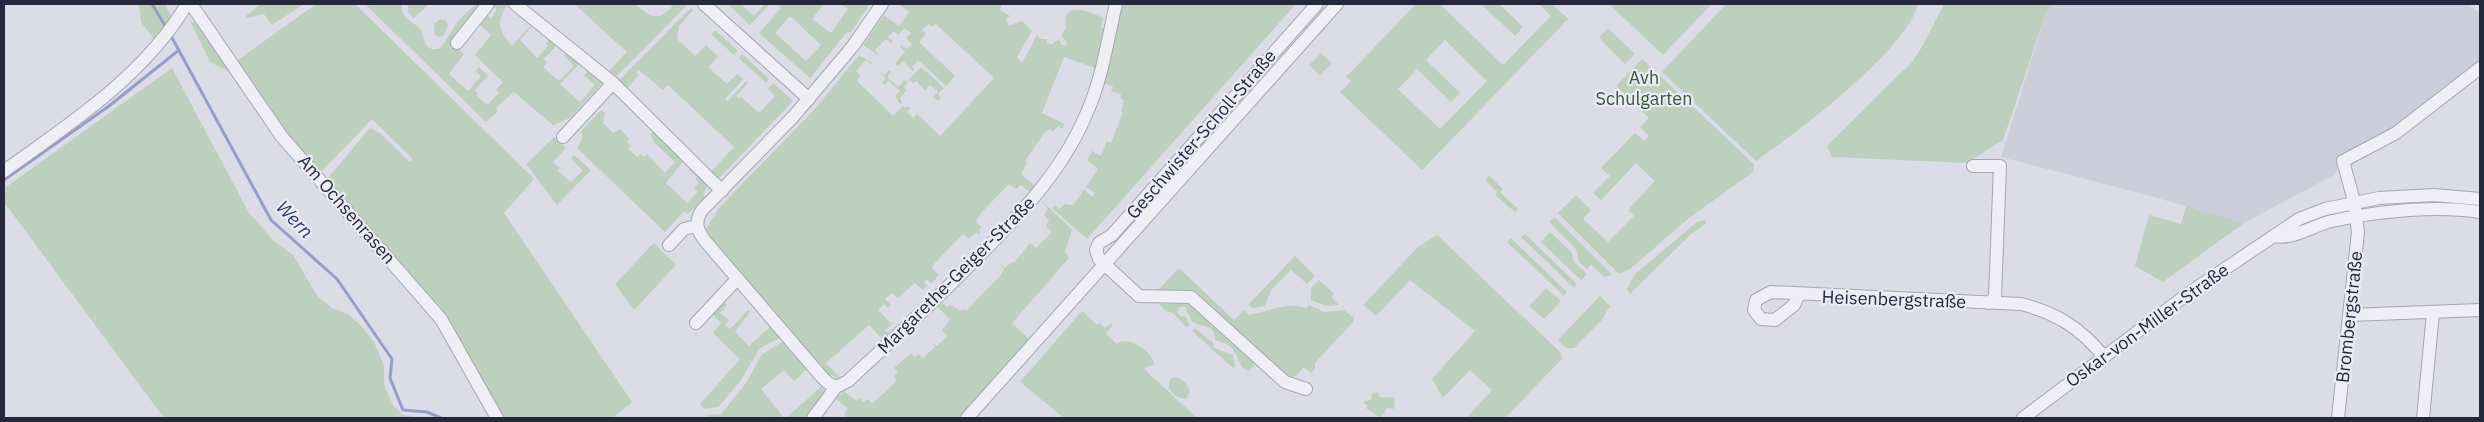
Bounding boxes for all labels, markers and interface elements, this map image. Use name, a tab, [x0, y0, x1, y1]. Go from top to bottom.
street label: Geschwister-Scholl-Straße	[1121, 44, 1281, 223]
park label: Avh Schulgarten	[1596, 66, 1692, 110]
street label: Am Ochsenrasen	[293, 150, 401, 268]
street label: Margarethe-Geiger-Straße	[872, 191, 1040, 359]
water label: Wern	[271, 195, 319, 243]
street label: Brombergstraße	[2331, 250, 2367, 384]
street label: Oskar-von-Miller-Straße	[2061, 258, 2233, 392]
street label: Heisenbergstraße	[1821, 285, 1967, 313]

